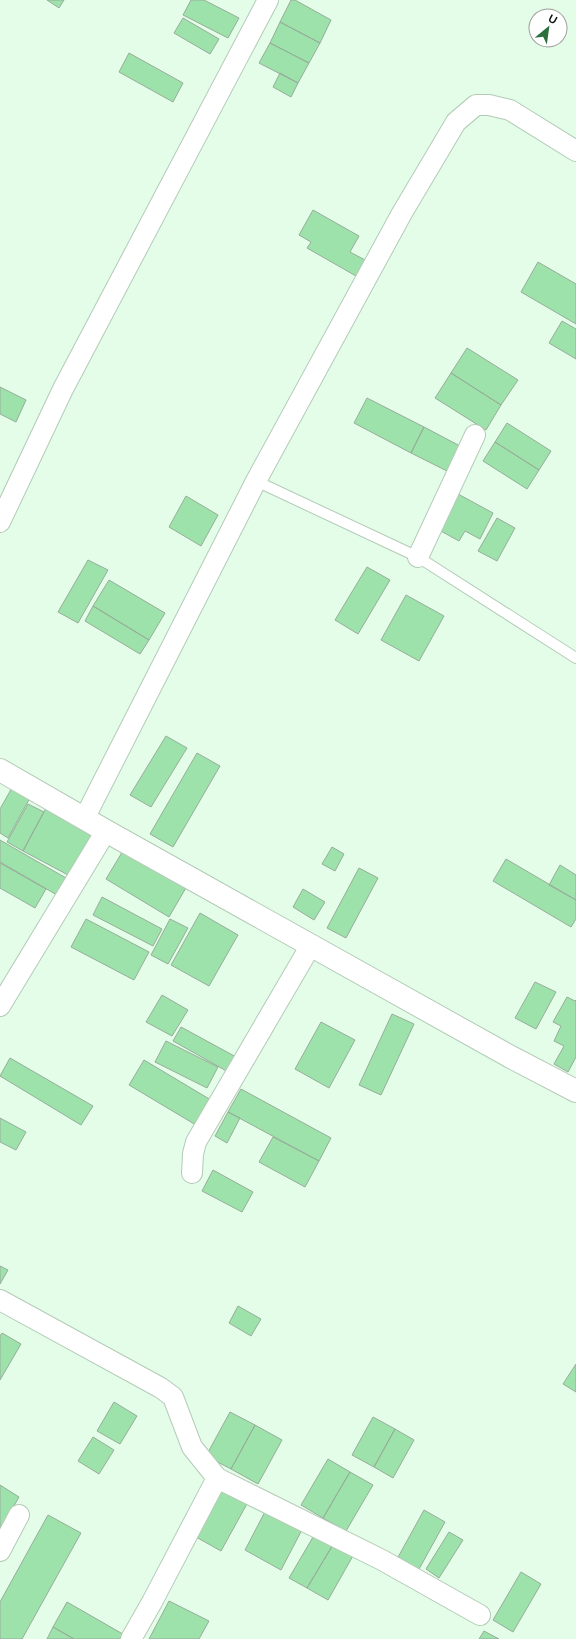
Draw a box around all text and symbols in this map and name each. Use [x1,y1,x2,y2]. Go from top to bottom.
north arrow [528,8,568,48]
text: U [546,12,559,27]

